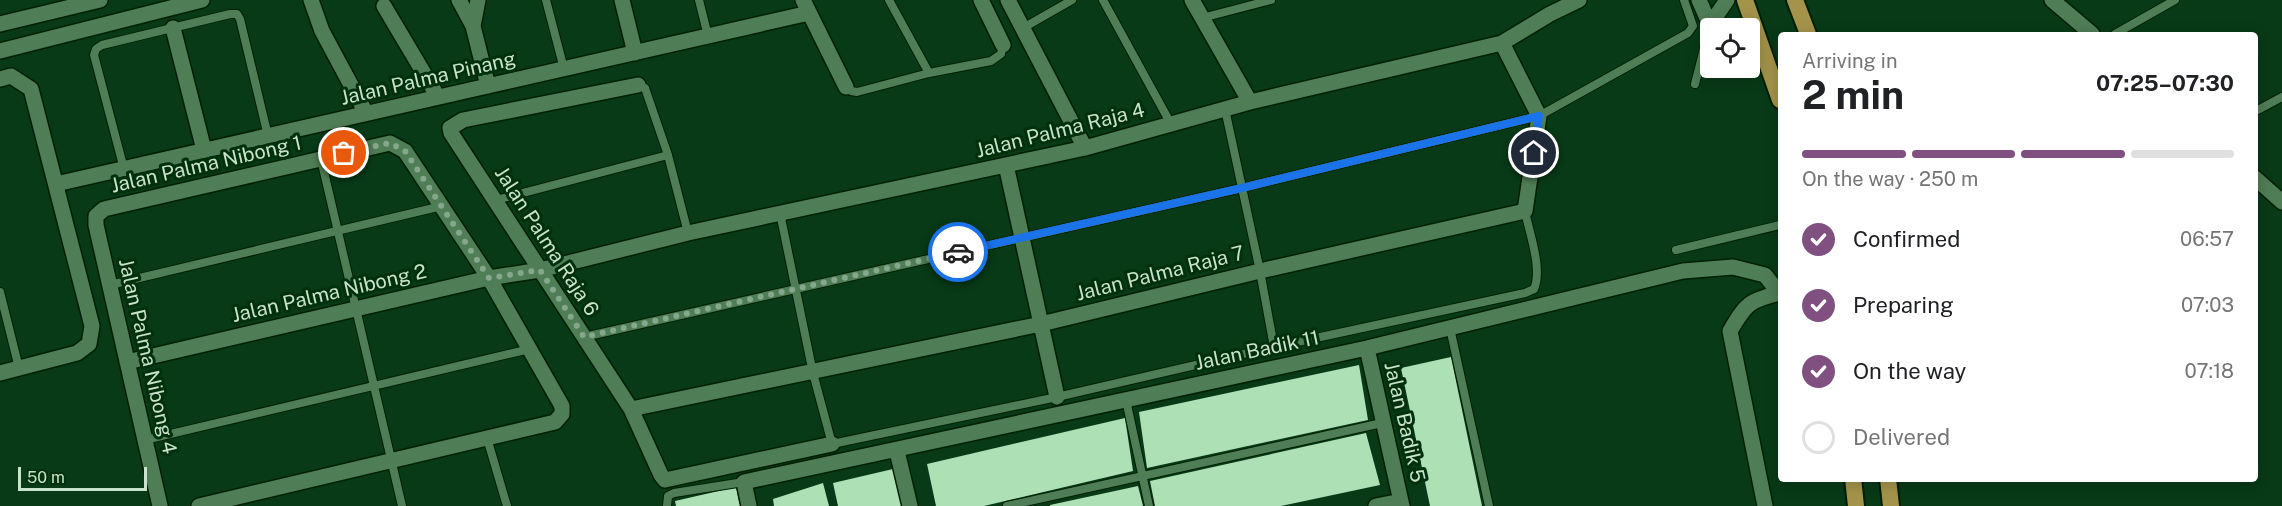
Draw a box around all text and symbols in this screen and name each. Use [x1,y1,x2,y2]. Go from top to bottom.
map controls [1700,18,1760,78]
button: locate [1700,18,1760,78]
street label: Jalan Palma Pinang [338,46,518,110]
text: Arriving in [1802,49,1897,73]
text: 07:25–07:30 [2096,70,2234,96]
text: 2 min [1802,72,1904,118]
street label: Jalan Palma Raja 4 [973,97,1147,163]
pin [318,127,369,178]
pin [1508,127,1559,178]
street label: Jalan Palma Nibong 1 [108,130,304,198]
icon: bag [327,136,360,169]
icon: home [1517,136,1550,169]
street label: Jalan Palma Raja 6 [490,162,604,320]
text: On the way · 250 m [1802,167,1978,191]
courier [928,222,988,282]
icon: check [1802,223,1835,256]
text: Confirmed [1853,226,1960,252]
text: 06:57 [2180,227,2234,251]
icon: car [942,236,975,269]
street label: Jalan Palma Raja 7 [1073,240,1247,306]
street label: Jalan Palma Nibong 4 [114,256,182,456]
street label: Jalan Palma Nibong 2 [229,259,429,327]
icon: check [1802,289,1835,322]
text: Preparing [1853,292,1954,318]
text: 07:03 [2181,293,2234,317]
street label: Jalan Badik 11 [1193,325,1321,375]
icon: check [1802,355,1835,388]
text: On the way [1853,358,1966,384]
street label: Jalan Badik 5 [1379,359,1431,485]
text: 07:18 [2185,359,2234,383]
text: Delivered [1853,424,1950,450]
scale bar [18,464,147,492]
text: 50 m [27,468,65,487]

